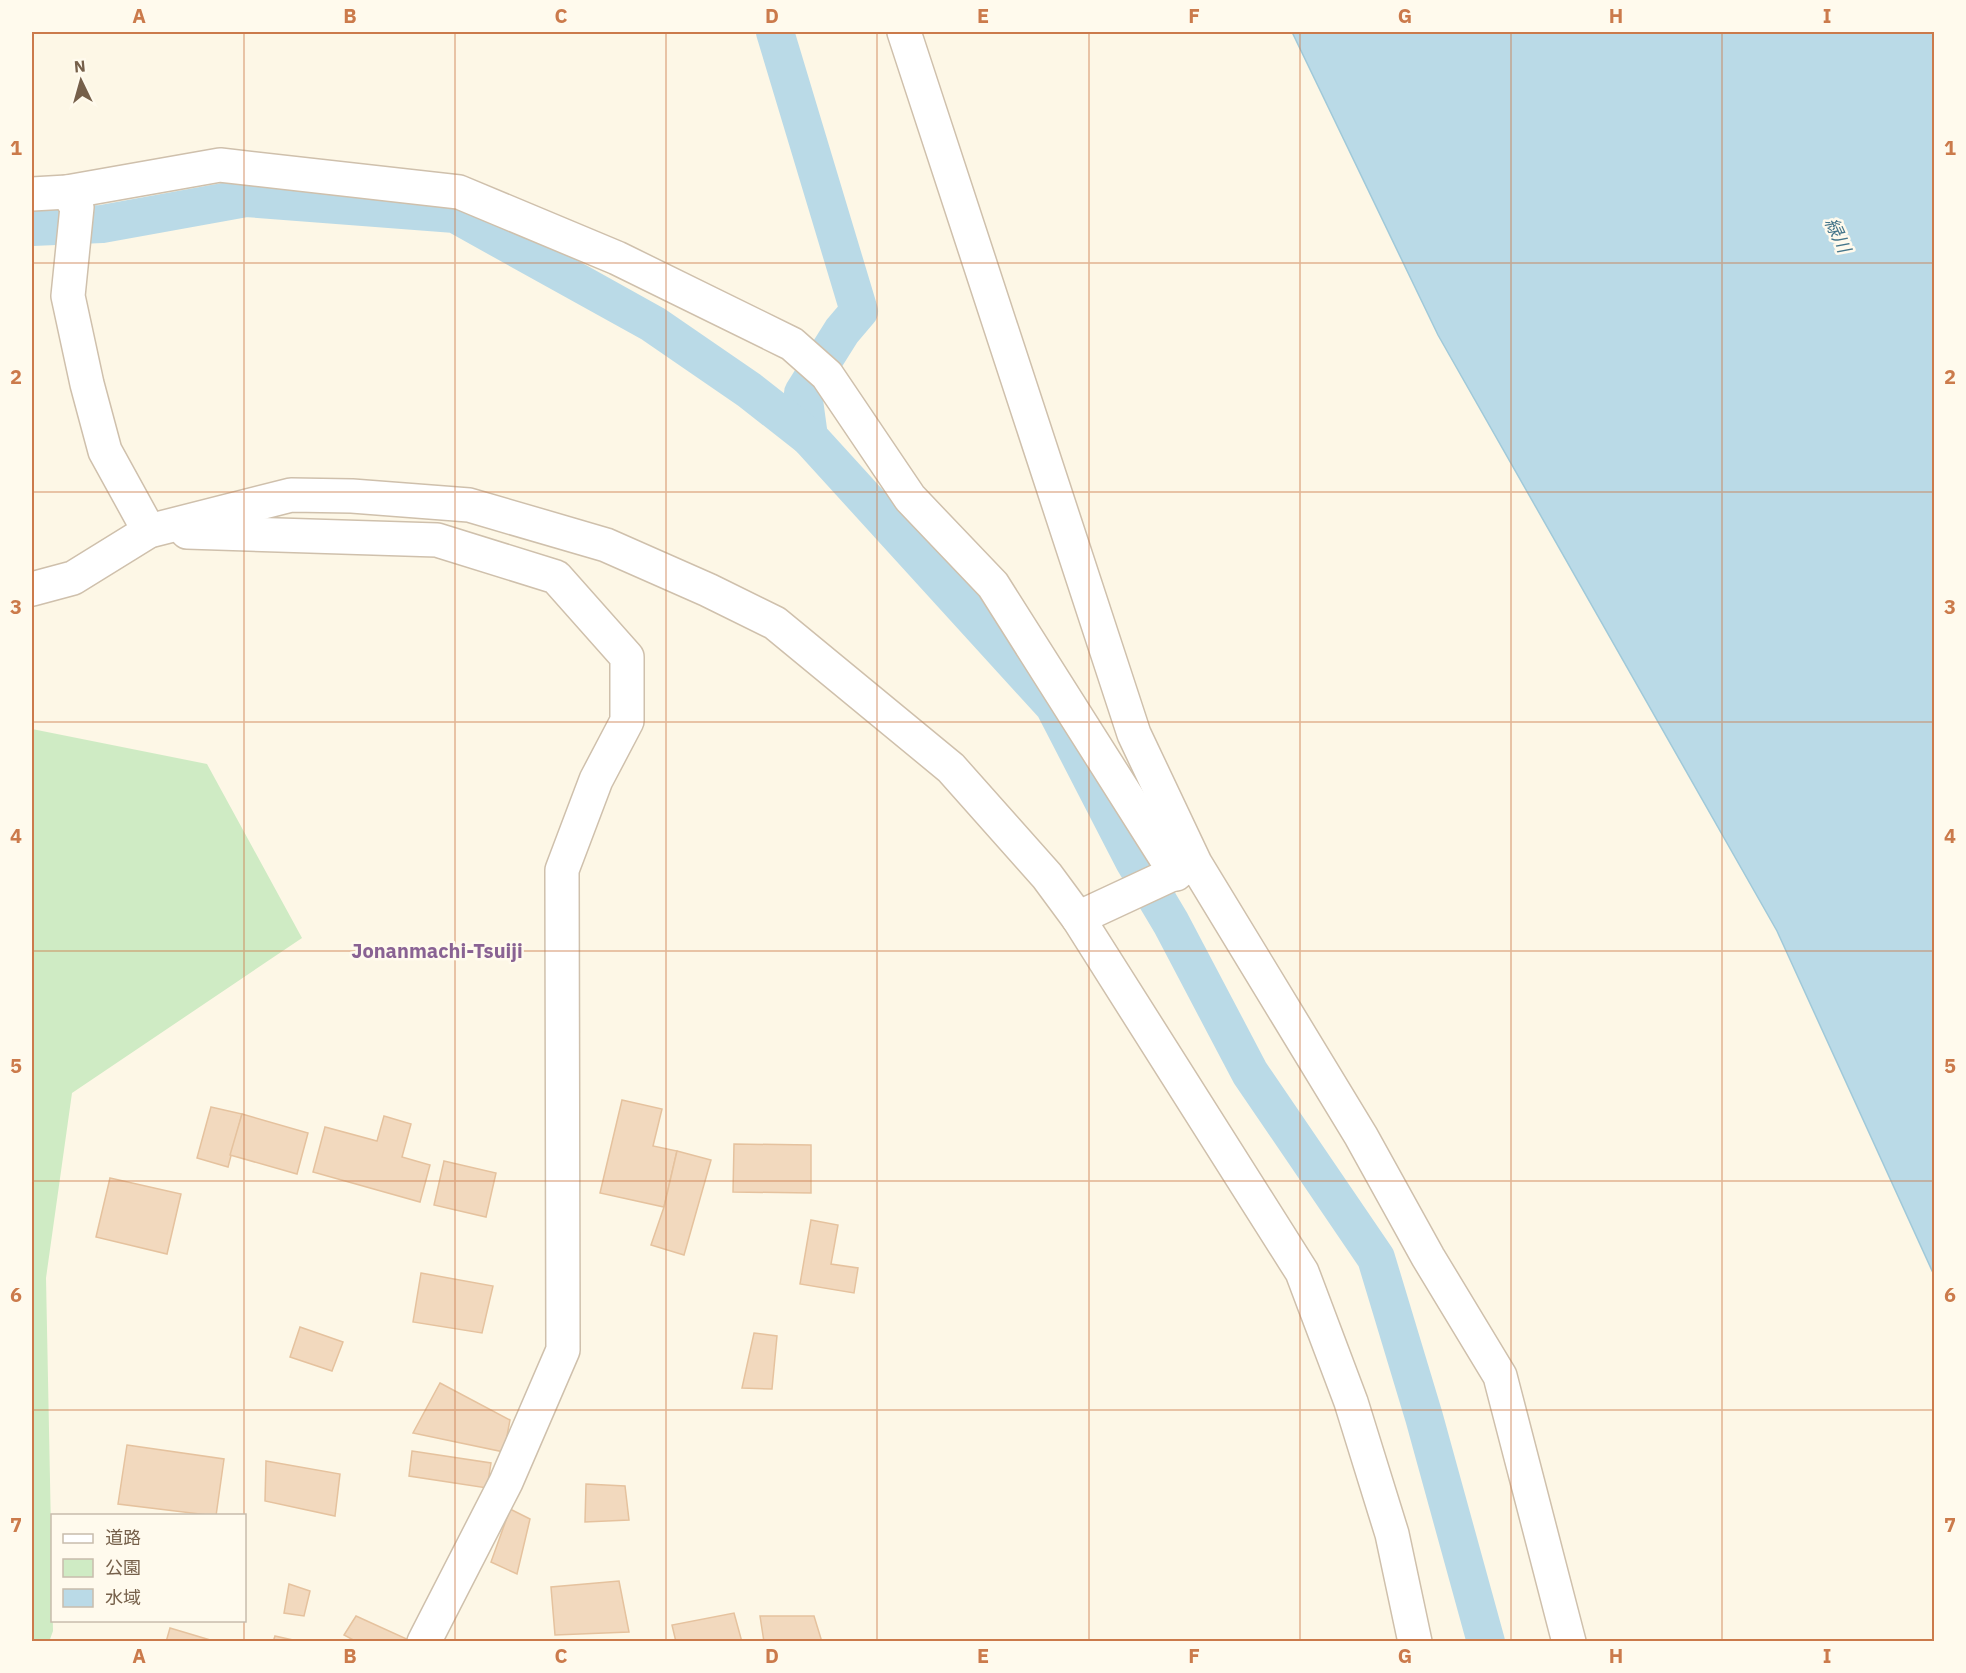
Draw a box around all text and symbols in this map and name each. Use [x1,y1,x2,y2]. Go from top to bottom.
text: A [132,2,146,29]
text: B [343,2,357,29]
text: C [554,2,568,29]
text: D [765,2,779,29]
text: E [977,2,989,29]
text: F [1188,2,1200,29]
text: G [1398,2,1412,29]
text: H [1609,2,1623,29]
text: I [1823,2,1831,29]
north arrow [51,51,111,111]
text: N [73,56,86,77]
text: 1 [10,134,22,161]
text: 1 [1944,134,1956,161]
water label: 緑川 [1820,214,1857,258]
text: 2 [10,363,22,390]
text: 2 [1944,363,1956,390]
text: 3 [10,593,22,620]
text: 3 [1944,593,1956,620]
text: 4 [10,822,22,849]
text: 4 [1944,822,1956,849]
district label: Jonanmachi-Tsuiji [351,937,523,964]
text: 5 [10,1052,22,1079]
text: 5 [1944,1052,1956,1079]
text: 6 [10,1281,22,1308]
text: 6 [1944,1281,1956,1308]
text: 7 [10,1511,22,1538]
text: 7 [1944,1511,1956,1538]
legend [51,1514,246,1622]
text: 道路 [105,1526,141,1549]
text: 公園 [105,1556,141,1579]
text: 水域 [105,1586,141,1609]
text: A [132,1642,146,1669]
text: B [343,1642,357,1669]
text: C [554,1642,568,1669]
text: D [765,1642,779,1669]
text: E [977,1642,989,1669]
text: F [1188,1642,1200,1669]
text: G [1398,1642,1412,1669]
text: H [1609,1642,1623,1669]
text: I [1823,1642,1831,1669]

